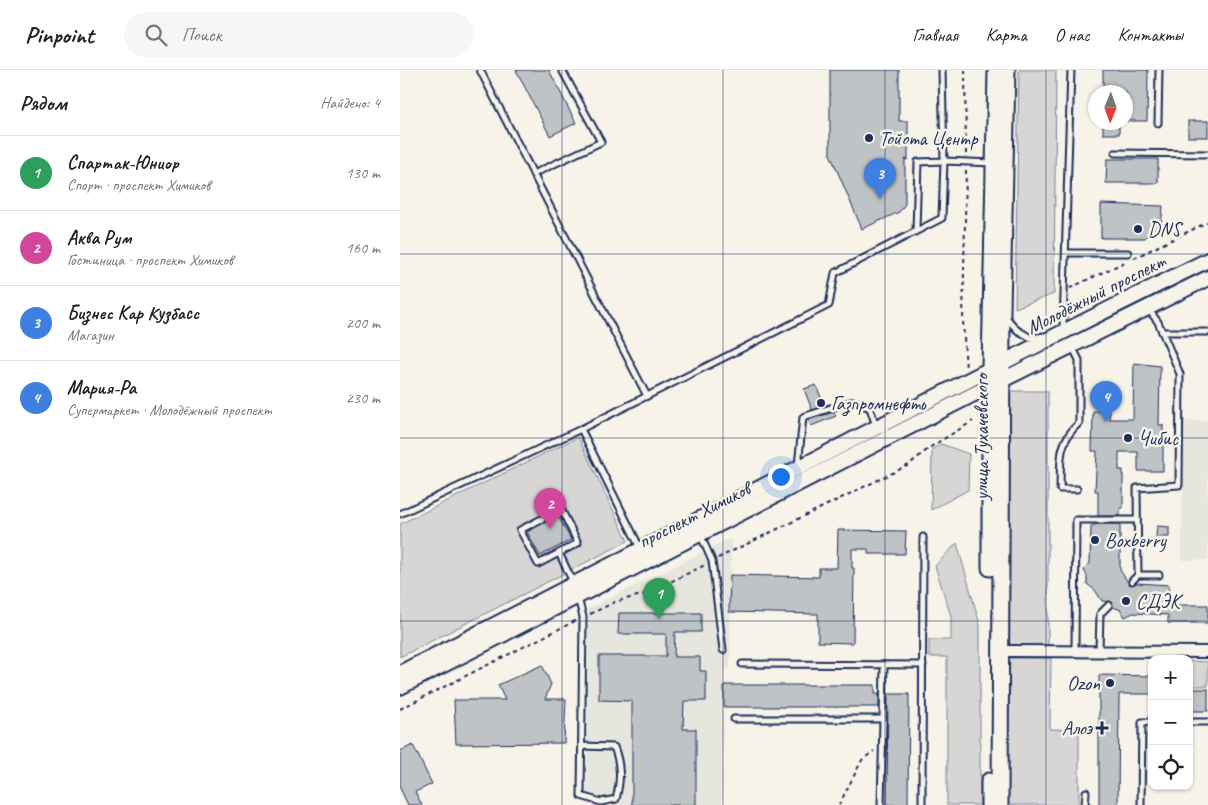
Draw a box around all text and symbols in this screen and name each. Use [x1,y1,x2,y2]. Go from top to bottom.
search box [124,12,474,57]
text: Pinpoint [25,20,94,50]
icon: search [142,21,170,49]
text: Поиск [182,23,222,47]
text: Главная [913,24,958,46]
text: Карта [986,24,1027,46]
text: О нас [1055,24,1090,46]
text: Контакты [1118,24,1183,46]
north arrow [1088,85,1133,130]
text: Рядом [20,90,67,116]
text: Найдено: 4 [320,93,380,113]
place label: Тойота Центр [879,126,979,151]
marker: Тойота Центр [863,132,875,144]
text: Спартак-Юниор [67,151,179,175]
pin: 3 [864,158,896,199]
text: 1 [32,163,40,183]
text: 130 m [346,163,380,183]
text: Спорт · проспект Химиков [67,175,210,195]
place label: DNS [1148,217,1184,242]
marker: DNS [1132,223,1144,235]
text: Аква Рум [67,226,131,250]
text: 2 [32,238,40,258]
text: 160 m [346,238,380,258]
street label: Молодёжный проспект [1022,248,1171,340]
text: Гостиница · проспект Химиков [67,250,233,270]
text: Бизнес Кар Кузбасс [67,301,199,325]
text: 3 [32,313,40,333]
text: 200 m [346,313,380,333]
text: Магазин [67,325,114,345]
street label: улица Тухачевского [969,372,994,501]
text: Мария-Ра [67,376,136,400]
pin: 4 [1090,381,1122,422]
text: 4 [32,388,40,408]
text: 230 m [346,388,380,408]
place label: Газпромнефть [831,391,927,417]
marker: Газпромнефть [815,397,827,409]
text: Супермаркет · Молодёжный проспект [67,400,272,420]
place label: Чибис [1138,426,1179,451]
marker: Чибис [1122,432,1134,444]
your location [768,464,794,490]
street label: проспект Химиков [634,474,758,554]
pin: 2 [534,488,566,529]
place label: Boxberry [1105,528,1167,553]
marker: Boxberry [1089,534,1101,546]
pin: 1 [643,578,675,619]
place label: СДЭК [1136,589,1184,614]
marker: СДЭК [1120,595,1132,607]
map controls [1148,655,1193,790]
button: + [1148,655,1193,700]
place label: Ozon [1067,671,1101,696]
marker: Ozon [1104,677,1116,689]
button: − [1148,700,1193,745]
place label: Алоэ [1062,716,1094,741]
marker: Алоэ [1096,722,1108,734]
button: locate [1148,745,1193,790]

